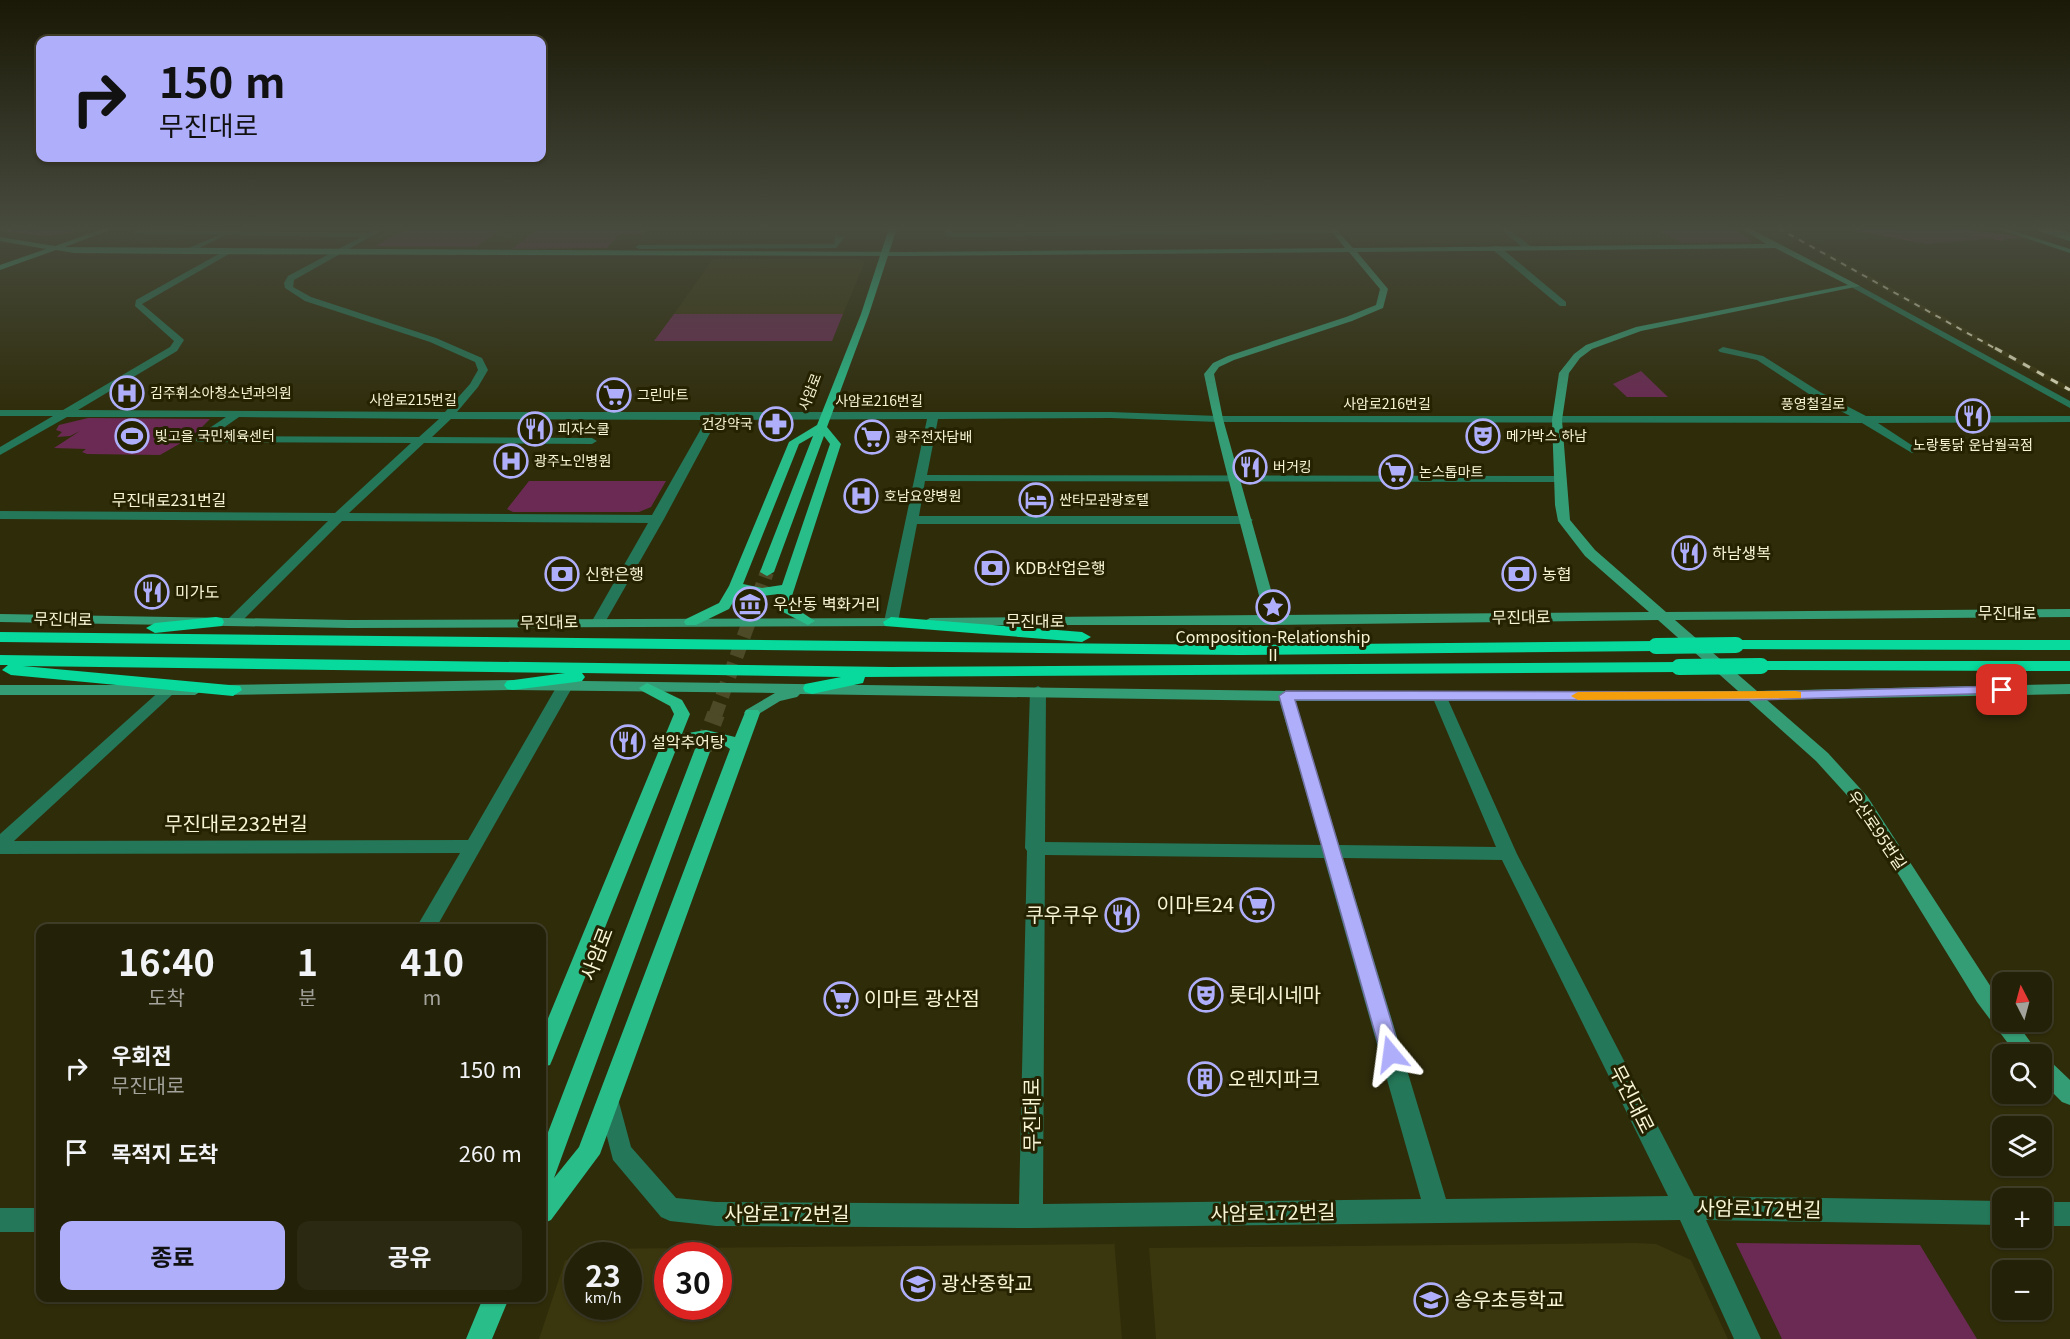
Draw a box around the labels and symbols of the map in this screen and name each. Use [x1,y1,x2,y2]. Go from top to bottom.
street label: 사암로 [793,370,825,413]
hospital icon: 김주휘소아청소년과의원 [109,375,145,411]
supermarket icon: 그린마트 [596,377,632,413]
place label: 김주휘소아청소년과의원 [150,382,292,402]
place label: 그린마트 [637,384,689,404]
street label: 사암로215번길 [369,389,457,409]
street label: 사암로216번길 [835,390,923,410]
street label: 사암로216번길 [1343,393,1431,413]
street label: 풍영철길로 [1781,393,1845,413]
restaurant icon: 노랑통닭 운남월곡점 [1955,398,1991,434]
pharmacy icon: 건강약국 [758,406,794,442]
restaurant icon: 피자스쿨 [517,411,553,447]
place label: 건강약국 [701,413,753,433]
sports icon: 빛고을 국민체육센터 [114,418,150,454]
place label: 피자스쿨 [558,418,610,438]
theatre icon: 메가박스 하남 [1465,418,1501,454]
supermarket icon: 광주전자담배 [854,419,890,455]
place label: 빛고을 국민체육센터 [155,425,275,445]
place label: 메가박스 하남 [1506,425,1587,445]
place label: 광주전자담배 [895,426,972,446]
place label: 노랑통닭 운남월곡점 [1913,434,2033,454]
hospital icon: 광주노인병원 [493,443,529,479]
restaurant icon: 버거킹 [1232,449,1268,485]
place label: 광주노인병원 [534,450,611,470]
supermarket icon: 논스톱마트 [1378,454,1414,490]
place label: 버거킹 [1273,456,1312,476]
place label: 논스톱마트 [1419,461,1484,481]
hospital icon: 호남요양병원 [843,478,879,514]
hotel icon: 싼타모관광호텔 [1018,482,1054,518]
place label: 호남요양병원 [884,485,961,505]
street label: 무진대로231번길 [112,487,226,511]
place label: 싼타모관광호텔 [1059,489,1149,509]
restaurant icon: 하남생복 [1671,535,1707,571]
place label: 하남생복 [1712,540,1771,564]
bank icon: KDB산업은행 [974,550,1010,586]
place label: KDB산업은행 [1015,555,1106,579]
bank icon: 신한은행 [544,556,580,592]
bank icon: 농협 [1501,556,1537,592]
place label: 신한은행 [585,561,644,585]
place label: 농협 [1542,561,1571,585]
restaurant icon: 미가도 [134,574,170,610]
place label: 미가도 [175,579,219,603]
museum icon: 우산동 벽화거리 [732,586,768,622]
place icon: Composition-Relationship II [1255,589,1291,625]
place label: 우산동 벽화거리 [773,591,881,615]
street label: 무진대로 [1978,600,2037,624]
street label: 무진대로 [1491,603,1551,629]
street label: 무진대로 [33,605,93,631]
street label: 무진대로 [519,608,579,634]
street label: 무진대로 [1006,608,1065,632]
place label: Composition-Relationship II [1175,624,1371,666]
pin [1976,664,2027,715]
restaurant icon: 설악추어탕 [610,724,646,760]
place label: 설악추어탕 [651,729,725,753]
street label: 우산로95번길 [1842,785,1913,874]
street label: 무진대로232번길 [164,808,308,837]
supermarket icon: 이마트24 [1239,887,1275,923]
place label: 이마트24 [1157,889,1234,918]
restaurant icon: 쿠우쿠우 [1104,897,1140,933]
place label: 쿠우쿠우 [1025,899,1099,928]
street label: 사암로 [572,922,619,984]
north arrow [1992,972,2052,1032]
theatre icon: 롯데시네마 [1188,977,1224,1013]
place label: 롯데시네마 [1229,979,1321,1008]
supermarket icon: 이마트 광산점 [823,981,859,1017]
place label: 이마트 광산점 [864,983,980,1012]
position arrow [1359,1022,1423,1086]
street label: 무진대로 [1604,1059,1663,1138]
building icon: 오렌지파크 [1187,1061,1223,1097]
place label: 오렌지파크 [1228,1063,1320,1092]
street label: 무진대로 [1016,1078,1045,1152]
street label: 사암로172번길 [1696,1192,1822,1223]
street label: 사암로172번길 [1210,1196,1336,1227]
street label: 사암로172번길 [724,1198,850,1227]
speed limit sign: 30 [654,1242,732,1320]
school or university icon: 광산중학교 [900,1266,936,1302]
place label: 광산중학교 [941,1268,1033,1297]
school or university icon: 송우초등학교 [1413,1282,1449,1318]
place label: 송우초등학교 [1454,1284,1564,1313]

